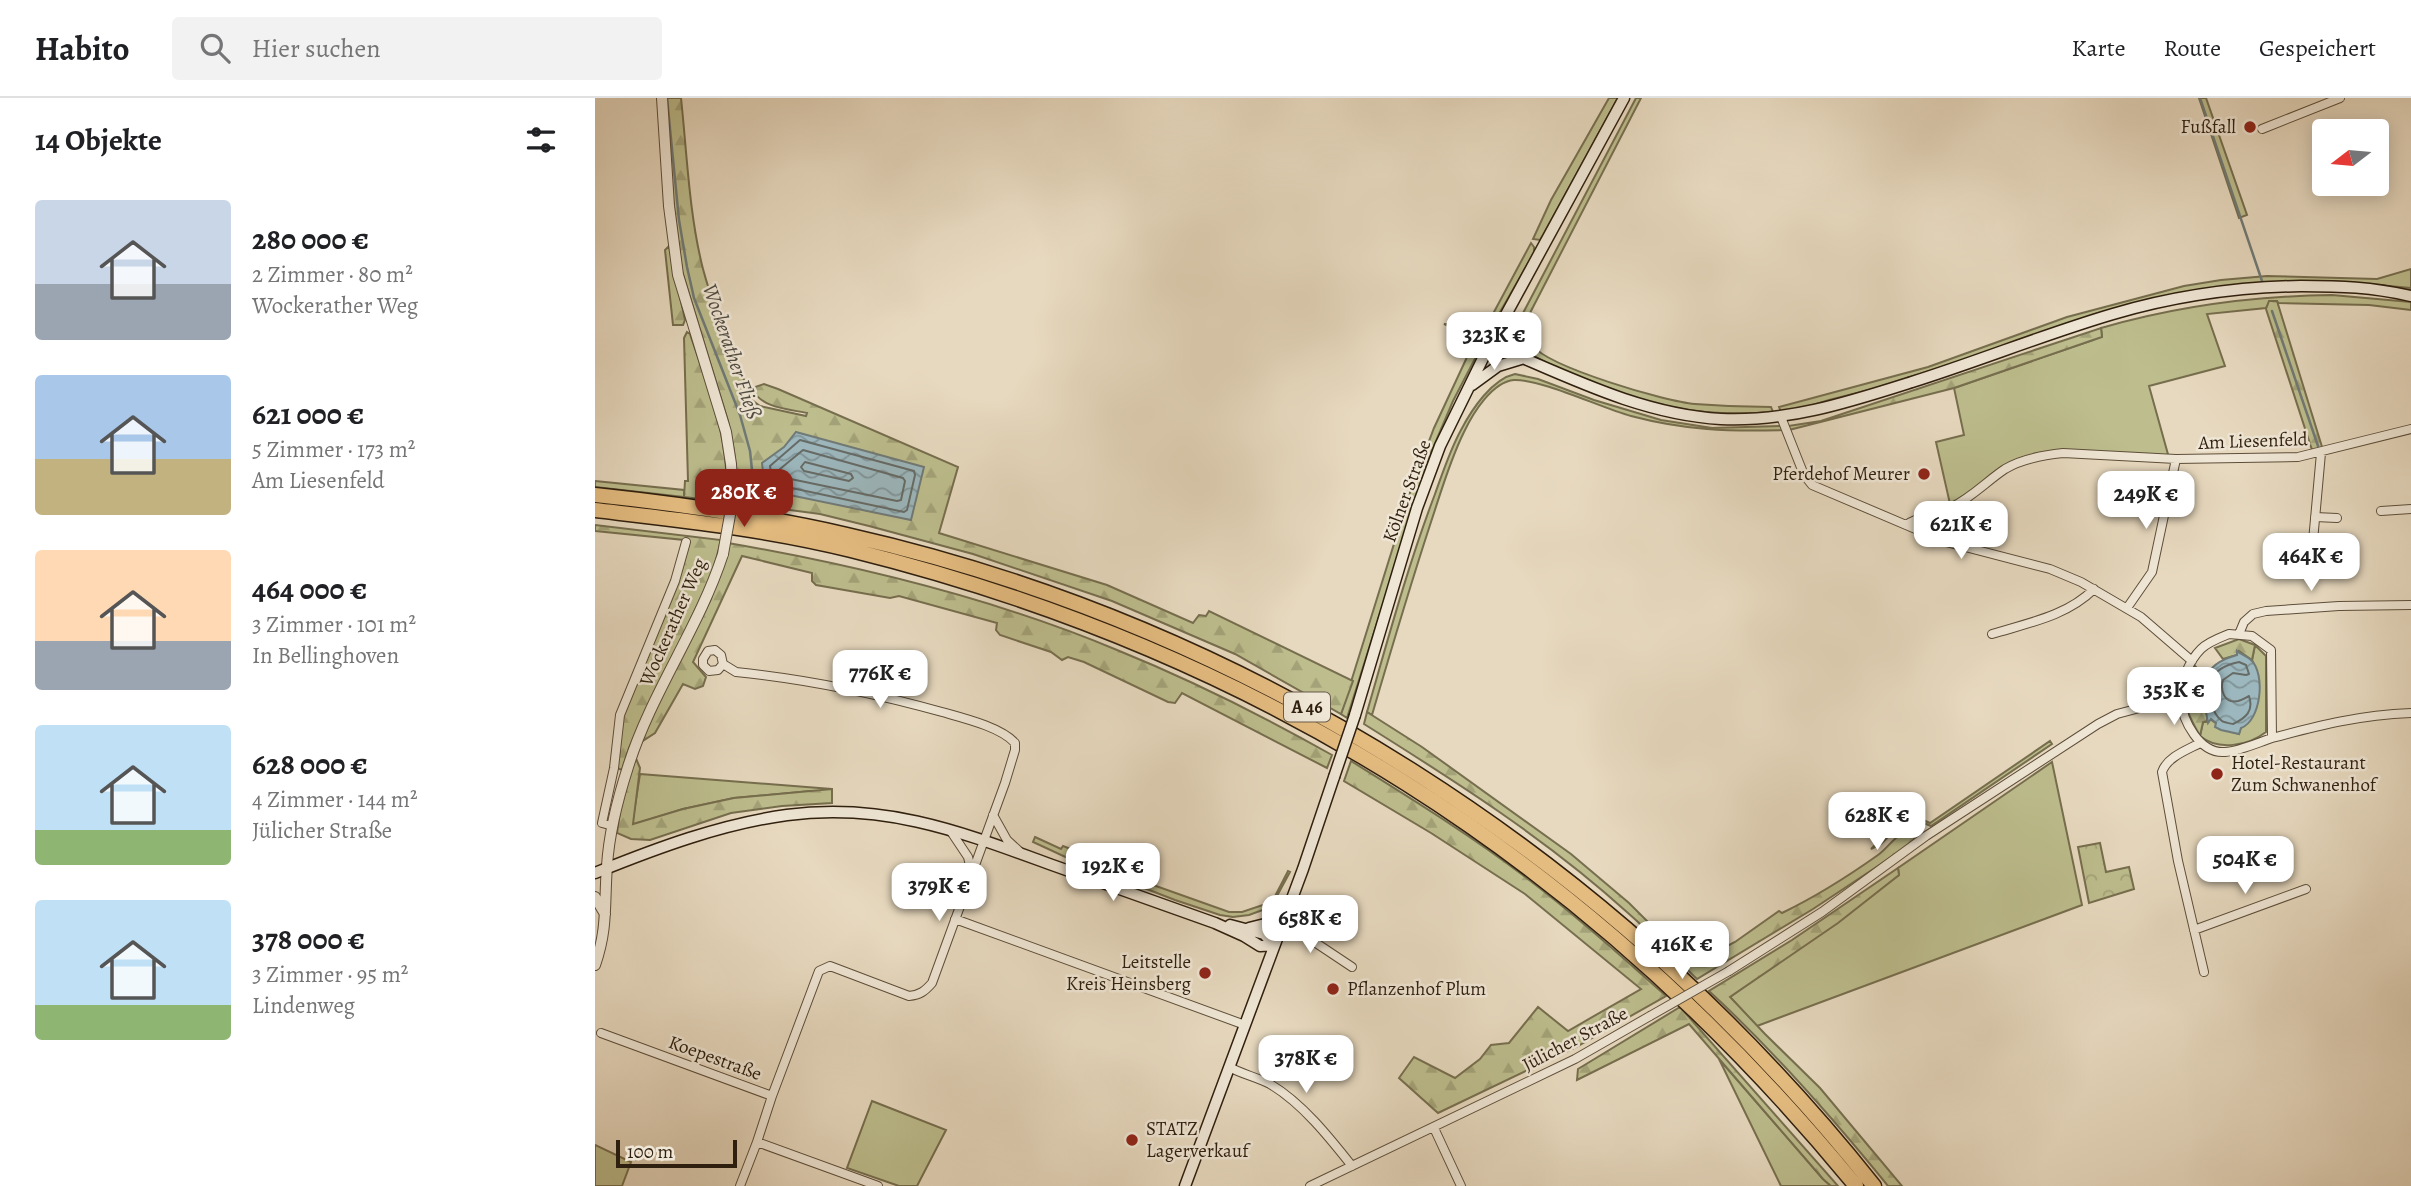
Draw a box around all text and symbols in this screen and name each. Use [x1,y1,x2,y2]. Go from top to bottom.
search box [172,17,662,80]
text: Habito [35,26,130,71]
icon: search [196,29,234,67]
text: Hier suchen [252,31,380,66]
text: Karte [2072,32,2125,64]
text: Route [2163,32,2221,64]
text: Gespeichert [2259,32,2376,64]
place label: Fußfall [2181,114,2236,140]
marker: Fußfall [2242,119,2258,135]
north arrow [2312,119,2389,196]
map controls [2312,119,2389,196]
text: 14 Objekte [35,120,162,160]
icon: filters [522,121,560,159]
text: 280 000 € [252,219,369,259]
icon: home [91,228,175,312]
text: 2 Zimmer · 80 m² [252,259,413,290]
water label: Wockerather Fließ [696,280,768,423]
text: Wockerather Weg [252,290,418,321]
pin: 323K € [1437,313,1551,372]
text: 323K € [1462,319,1526,350]
text: 621 000 € [252,394,364,434]
icon: home [91,403,175,487]
street label: Am Liesenfeld [2197,426,2309,456]
text: 5 Zimmer · 173 m² [252,434,415,465]
street label: Kölner Straße [1376,436,1438,546]
place label: Pferdehof Meurer [1772,461,1910,487]
text: Am Liesenfeld [252,465,385,496]
marker: Pferdehof Meurer [1916,466,1932,482]
pin: 280K € [687,470,801,529]
pin: 249K € [2089,472,2203,531]
text: 280K € [711,476,777,507]
text: 249K € [2114,478,2178,509]
pin: 621K € [1904,502,2018,561]
text: 621K € [1930,508,1992,539]
pin: 464K € [2254,533,2368,593]
text: 464K € [2279,540,2343,571]
street label: Wockerather Weg [633,554,713,691]
text: 464 000 € [252,569,367,609]
icon: home [91,578,175,662]
text: 3 Zimmer · 101 m² [252,609,416,640]
text: In Bellinghoven [252,640,399,671]
pin: 776K € [823,650,937,710]
text: 776K € [849,657,911,688]
pin: 353K € [2117,668,2231,727]
text: 353K € [2143,674,2205,705]
road number: A 46 [1284,692,1330,722]
text: 628 000 € [252,744,368,784]
place label: Hotel-Restaurant Zum Schwanenhof [2231,750,2379,798]
icon: home [91,753,175,837]
marker: Hotel-Restaurant Zum Schwanenhof [2209,766,2225,782]
text: 4 Zimmer · 144 m² [252,784,418,815]
pin: 628K € [1820,792,1934,852]
text: 628K € [1844,799,1910,830]
text: Jülicher Straße [252,815,392,846]
pin: 504K € [2188,836,2302,896]
text: 504K € [2213,843,2277,874]
pin: 192K € [1056,844,1170,903]
text: 192K € [1082,850,1144,881]
pin: 379K € [882,864,996,923]
text: 379K € [908,870,970,901]
pin: 658K € [1253,896,1367,955]
text: 658K € [1278,902,1342,933]
text: 378 000 € [252,919,365,959]
pin: 416K € [1625,922,1739,981]
icon: home [91,928,175,1012]
text: 416K € [1651,928,1713,959]
place label: Leitstelle Kreis Heinsberg [1066,949,1191,997]
text: 3 Zimmer · 95 m² [252,959,408,990]
marker: Leitstelle Kreis Heinsberg [1197,965,1213,981]
place label: Pflanzenhof Plum [1347,976,1486,1002]
marker: Pflanzenhof Plum [1325,981,1341,997]
text: Lindenweg [252,990,355,1021]
street label: Jülicher Straße [1518,1000,1632,1078]
street label: Koepestraße [665,1029,765,1087]
pin: 378K € [1249,1035,1363,1095]
text: 378K € [1274,1042,1338,1073]
place label: STATZ Lagerverkauf [1146,1116,1251,1164]
marker: STATZ Lagerverkauf [1124,1132,1140,1148]
scale bar [616,1137,737,1169]
text: 100 m [627,1139,673,1165]

